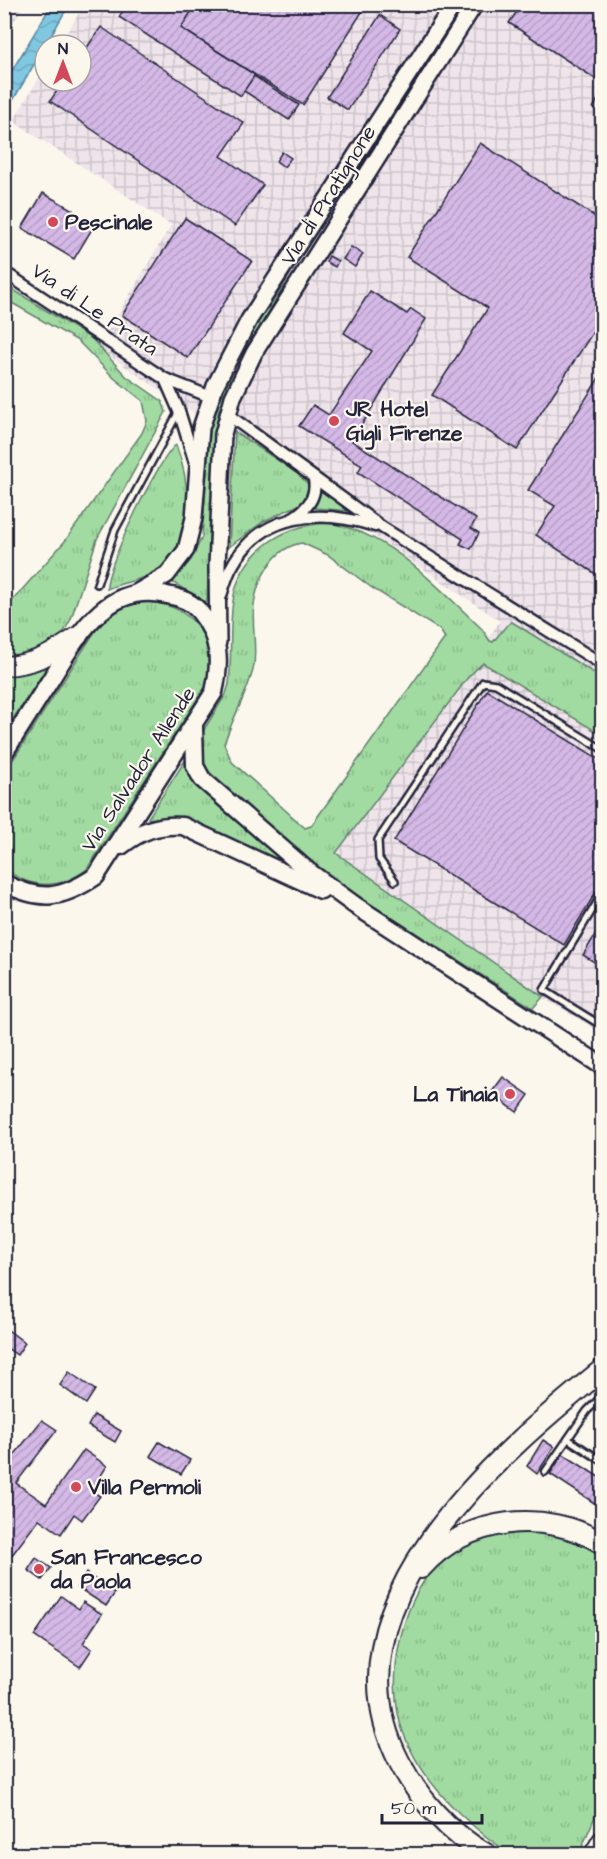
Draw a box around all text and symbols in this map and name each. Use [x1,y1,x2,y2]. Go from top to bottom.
north arrow [33,33,93,93]
text: N [58,38,68,60]
street label: Via di Pratignone [274,120,385,272]
place label: Pescinale [65,208,153,237]
marker: Pescinale [46,215,60,229]
street label: Via di Le Prata [26,256,164,363]
place label: JR Hotel Gigli Firenze [345,395,463,450]
marker: JR Hotel Gigli Firenze [327,414,341,428]
street label: Via Salvador Allende [74,681,203,857]
place label: La Tinaia [413,1080,498,1109]
marker: La Tinaia [503,1087,517,1101]
place label: Villa Permoli [87,1473,202,1502]
marker: Villa Permoli [69,1480,83,1494]
place label: San Francesco da Paola [50,1543,202,1596]
marker: San Francesco da Paola [32,1562,46,1576]
scale bar [382,1787,482,1825]
text: 50 m [391,1796,436,1821]

